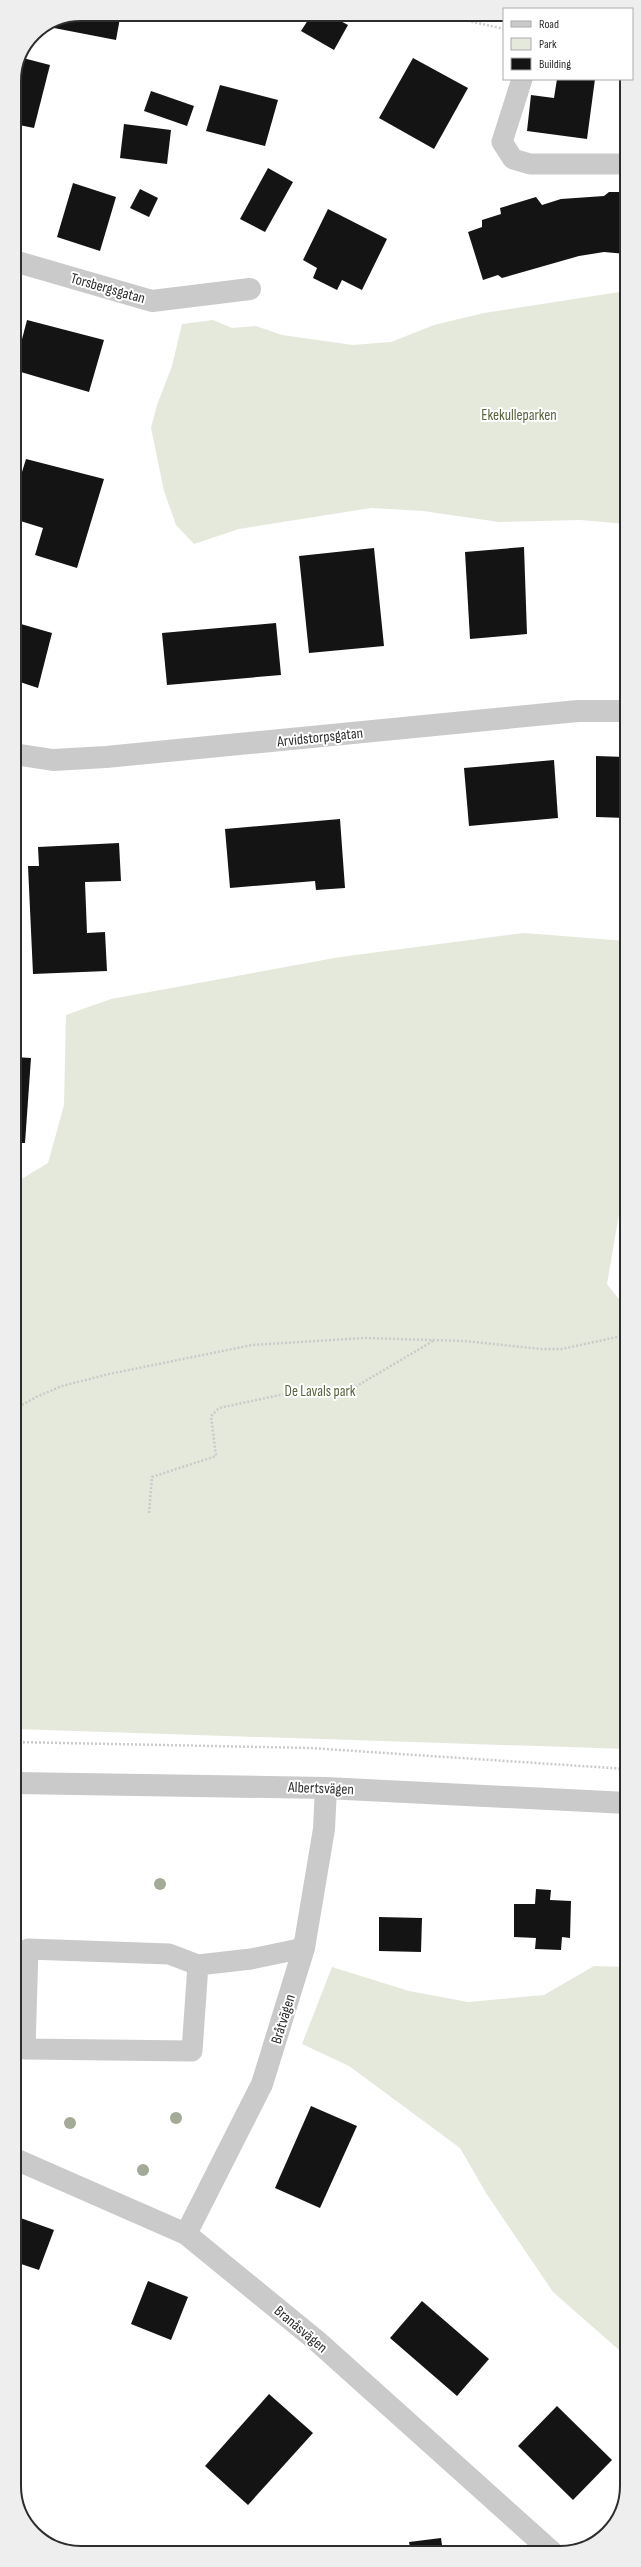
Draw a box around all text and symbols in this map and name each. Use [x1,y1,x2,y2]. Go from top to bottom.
legend [503,8,633,80]
text: Road [539,17,559,32]
text: Park [539,37,557,52]
text: Building [539,57,571,72]
street label: Torsbergsgatan [68,269,147,308]
park label: Ekekulleparken [481,406,557,425]
street label: Arvidstorpsgatan [275,724,364,752]
park label: De Lavals park [285,1382,356,1401]
street label: Albertsvägen [287,1778,354,1799]
street label: Bråtvägen [267,1992,300,2046]
street label: Branåsvägen [270,2302,331,2357]

